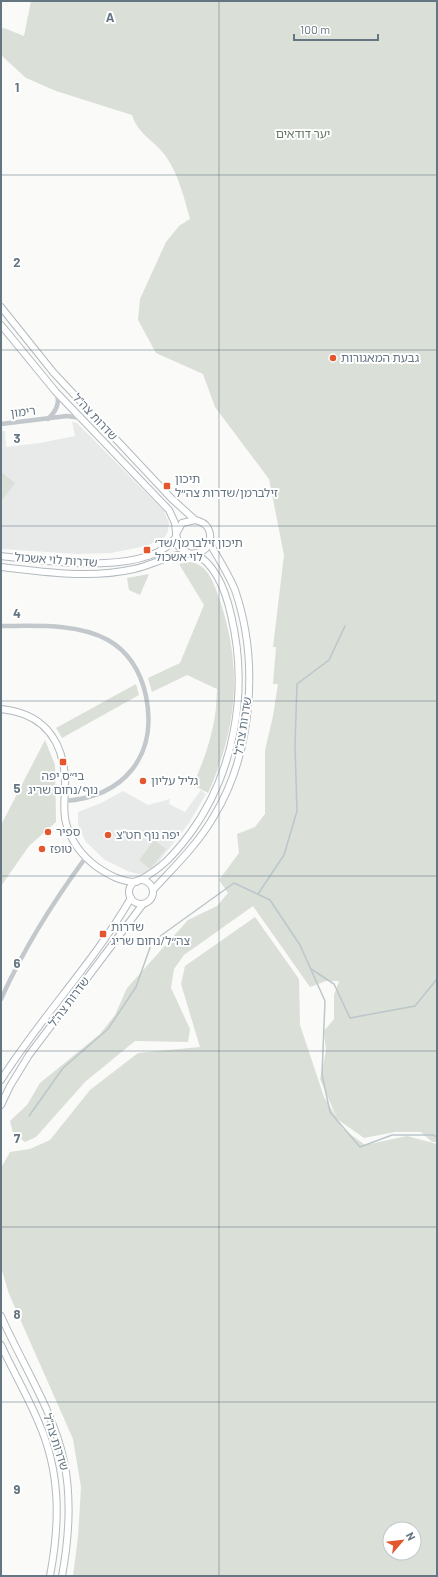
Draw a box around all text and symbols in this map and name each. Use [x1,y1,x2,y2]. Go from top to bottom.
text: A [106,9,115,25]
scale bar [294,16,378,42]
text: 100 m [300,22,330,36]
text: 1 [15,79,19,95]
park label: יער דודאים [276,126,330,140]
text: 2 [13,254,21,270]
place label: גבעת המאגורות [341,350,420,364]
marker: גבעת המאגורות [328,353,338,363]
street label: שדרות צה"ל [71,390,121,443]
street label: רימון [10,403,36,419]
text: 3 [13,430,21,446]
place label: תיכון זילברמן/שדרות צה״ל [175,471,278,499]
marker: תיכון זילברמן/שדרות צה״ל [162,481,172,491]
place label: תיכון זילברמן/שד׳ לוי אשכול [155,535,243,563]
marker: תיכון זילברמן/שד׳ לוי אשכול [142,545,152,555]
street label: שדרות לוי אשכול [14,549,98,569]
text: 4 [13,605,21,621]
street label: שדרות צה"ל [230,696,254,756]
marker: בי״ס יפה נוף/נחום שריג [58,757,68,767]
place label: בי״ס יפה נוף/נחום שריג [28,768,98,796]
place label: גליל עליון [151,773,199,787]
marker: גליל עליון [138,776,148,786]
text: 5 [13,780,21,796]
place label: ספיר [56,824,81,838]
marker: ספיר [43,827,53,837]
place label: יפה נוף חט"צ [116,827,180,841]
marker: יפה נוף חט"צ [103,830,113,840]
place label: טופז [50,841,72,855]
marker: טופז [37,844,47,854]
place label: שדרות צה״ל/נחום שריג [111,919,191,947]
marker: שדרות צה״ל/נחום שריג [98,929,108,939]
text: 6 [14,955,21,971]
street label: שדרות צה"ל [45,974,92,1029]
text: 7 [14,1130,21,1146]
text: 8 [13,1306,21,1322]
street label: שדרות צה"ל [41,1411,73,1472]
text: 9 [14,1481,21,1497]
north arrow [382,1521,422,1561]
text: N [404,1530,419,1542]

